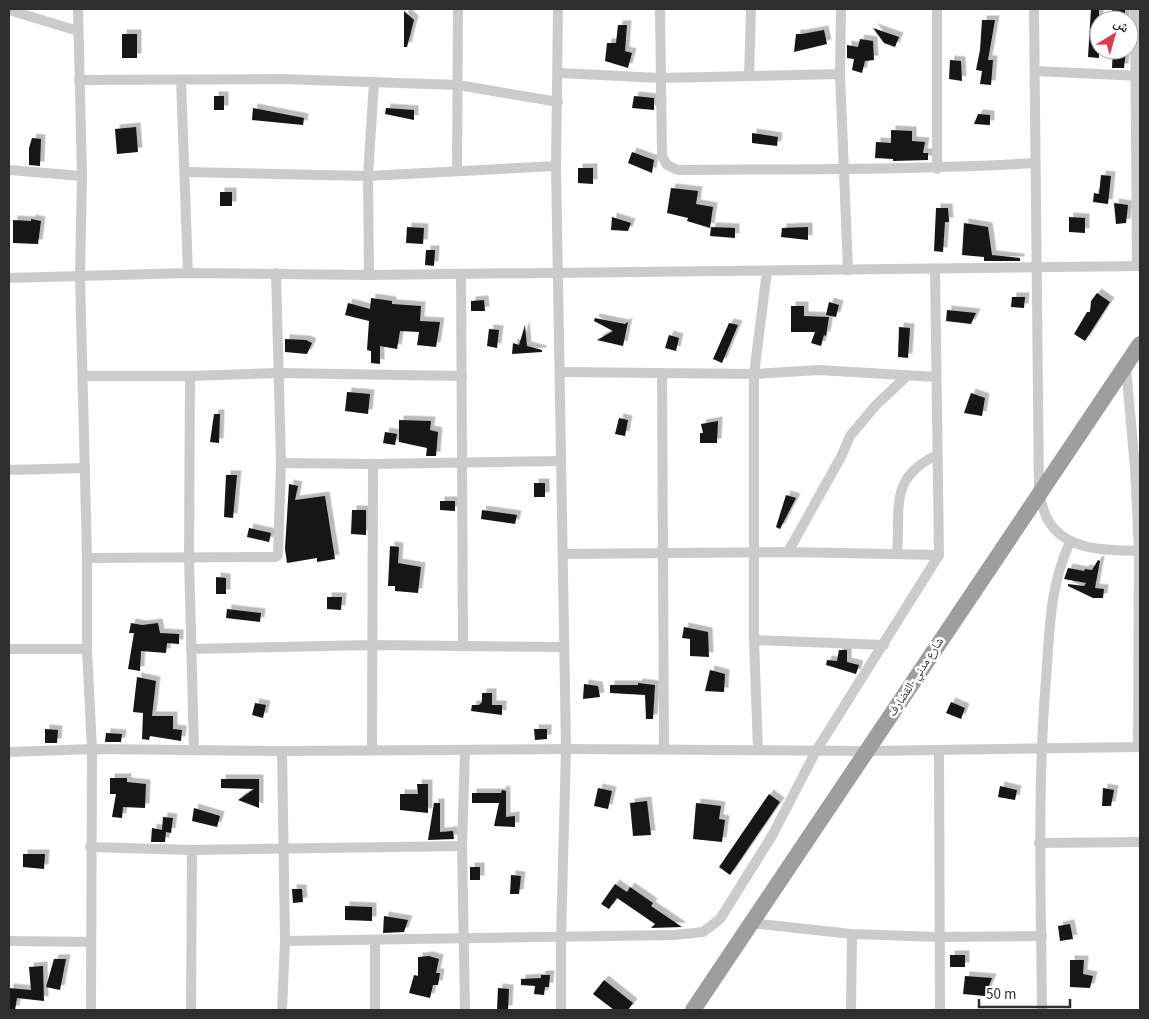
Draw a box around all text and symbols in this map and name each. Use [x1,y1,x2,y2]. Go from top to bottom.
north arrow [1089,10,1139,60]
text: ش [1109,13,1133,38]
street label: شارع مدني -القضارف [884,634,949,720]
scale bar [979,976,1070,1008]
text: 50 m [986,984,1016,1005]

